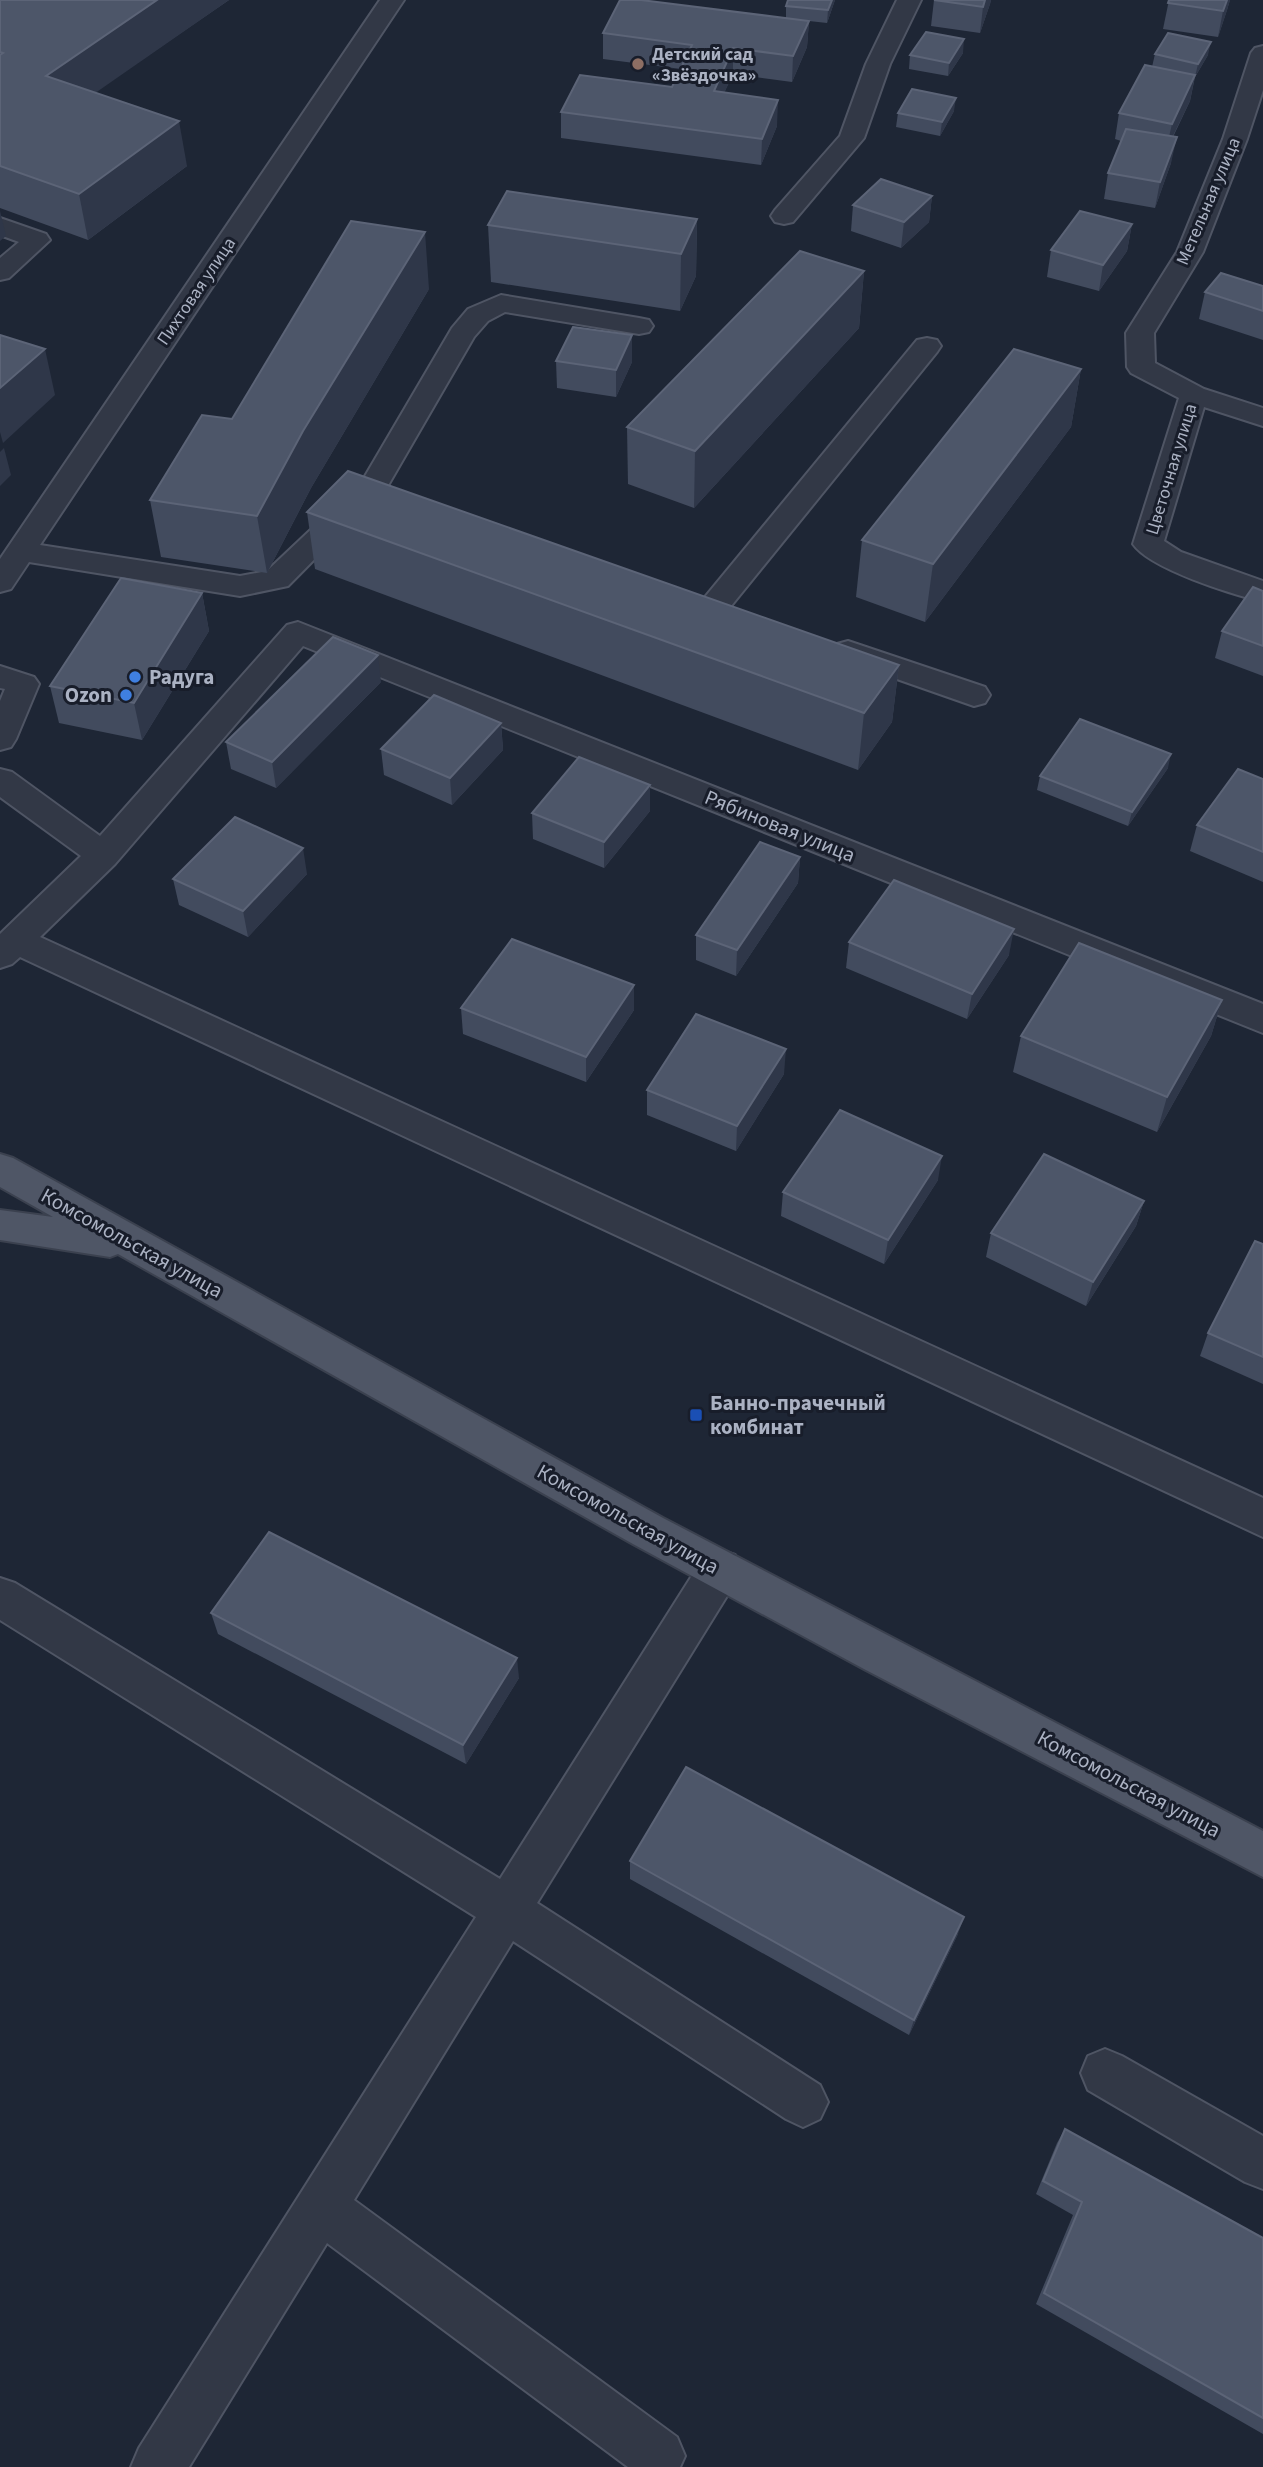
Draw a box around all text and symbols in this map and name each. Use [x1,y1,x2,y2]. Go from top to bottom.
place label: Детский сад «Звёздочка» [652,42,756,88]
marker: Детский сад «Звёздочка» [630,56,646,72]
street label: Метельная улица [1170,134,1247,269]
street label: Пихтовая улица [151,232,242,350]
street label: Цветочная улица [1140,401,1203,538]
place label: Радуга [149,662,214,692]
marker: Радуга [127,669,143,685]
place label: Ozon [65,680,112,710]
marker: Ozon [118,687,134,703]
street label: Рябиновая улица [700,782,860,870]
street label: Комсомольская улица [36,1180,228,1306]
place label: Банно-прачечный комбинат [710,1388,886,1442]
marker: Банно-прачечный комбинат [688,1407,704,1423]
street label: Комсомольская улица [532,1456,724,1582]
street label: Комсомольская улица [1032,1723,1226,1845]

